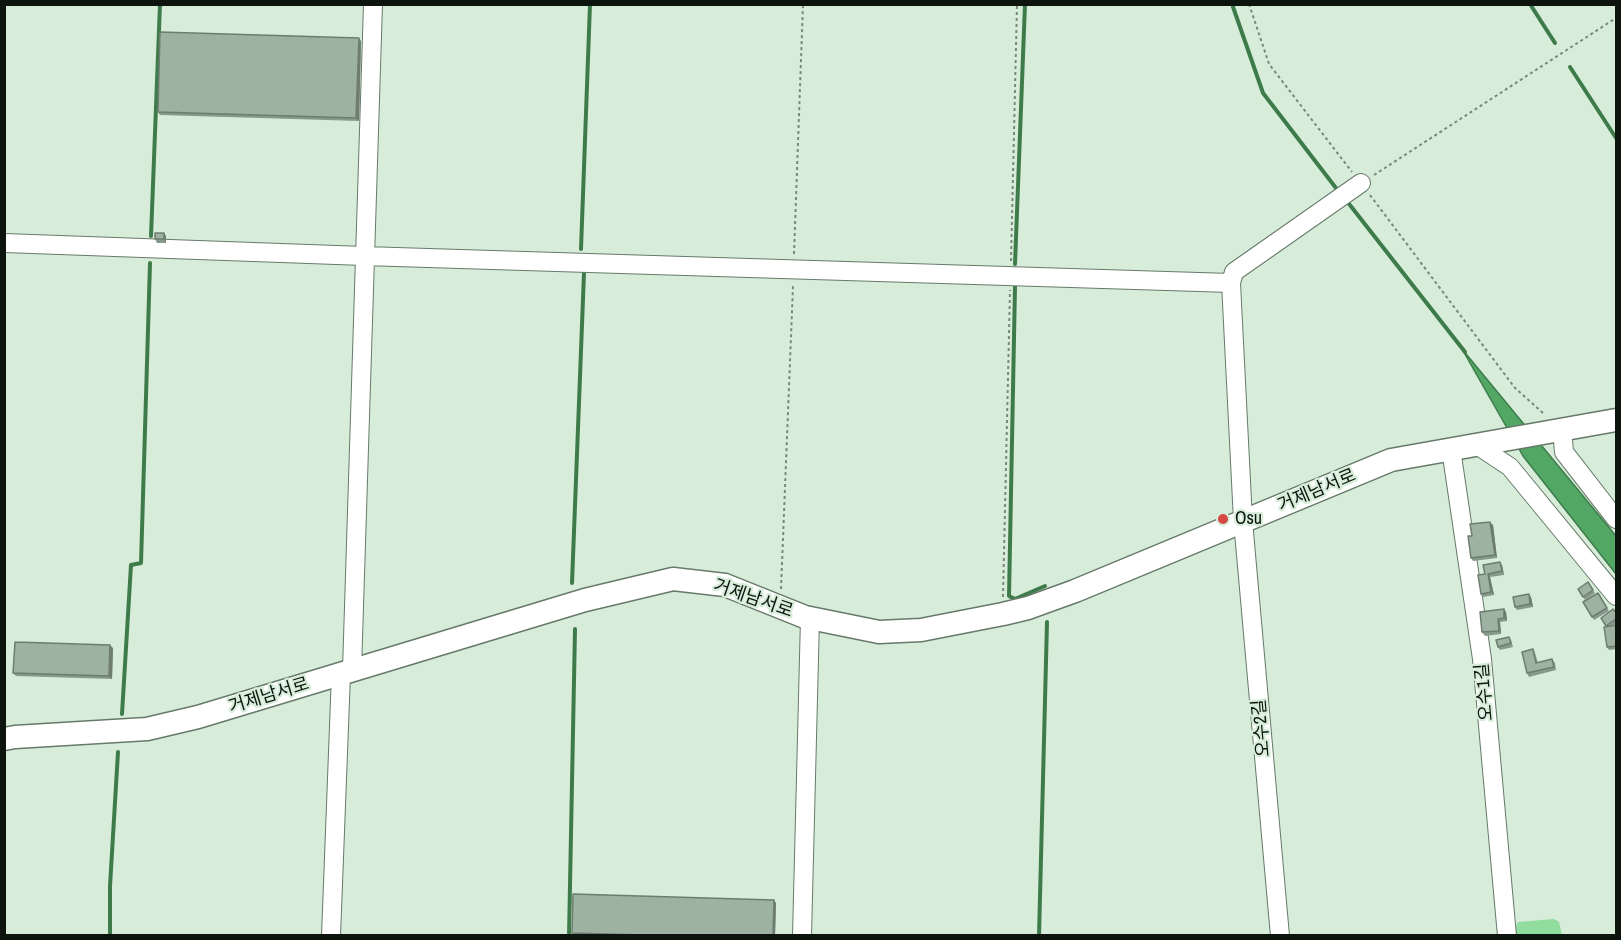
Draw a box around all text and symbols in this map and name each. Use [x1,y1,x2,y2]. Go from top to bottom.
street label: 거제남서로 [1275,465,1359,517]
place label: Osu [1235,508,1262,530]
marker: Osu [1216,512,1230,526]
street label: 거제남서로 [710,575,796,623]
street label: 오수1길 [1472,662,1498,722]
street label: 거제남서로 [226,674,312,718]
street label: 오수2길 [1249,698,1275,758]

